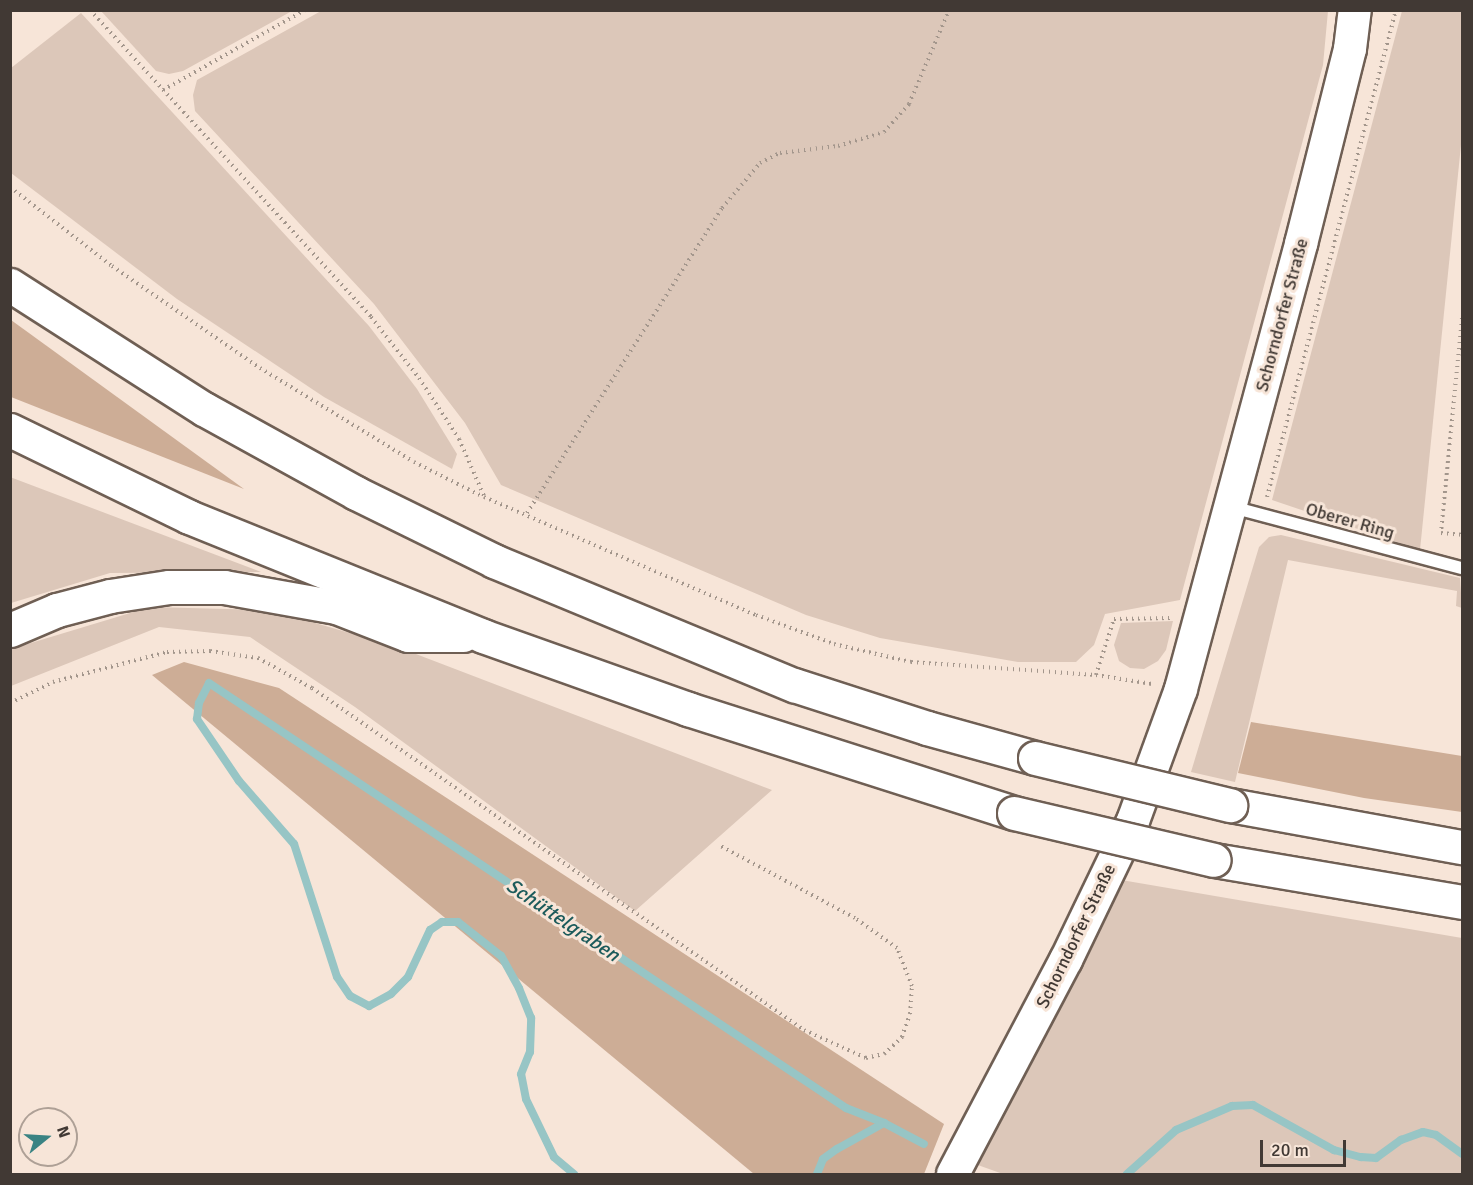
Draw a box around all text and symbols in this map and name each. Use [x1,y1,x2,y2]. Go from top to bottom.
street label: Schorndorfer Straße [1251,236,1313,394]
street label: Oberer Ring [1303,498,1397,544]
street label: Schorndorfer Straße [1032,860,1120,1012]
water label: Schüttelgraben [502,873,624,967]
north arrow [18,1107,78,1167]
text: N [52,1124,74,1140]
scale bar [1263,1128,1348,1166]
text: 20 m [1271,1139,1309,1161]

